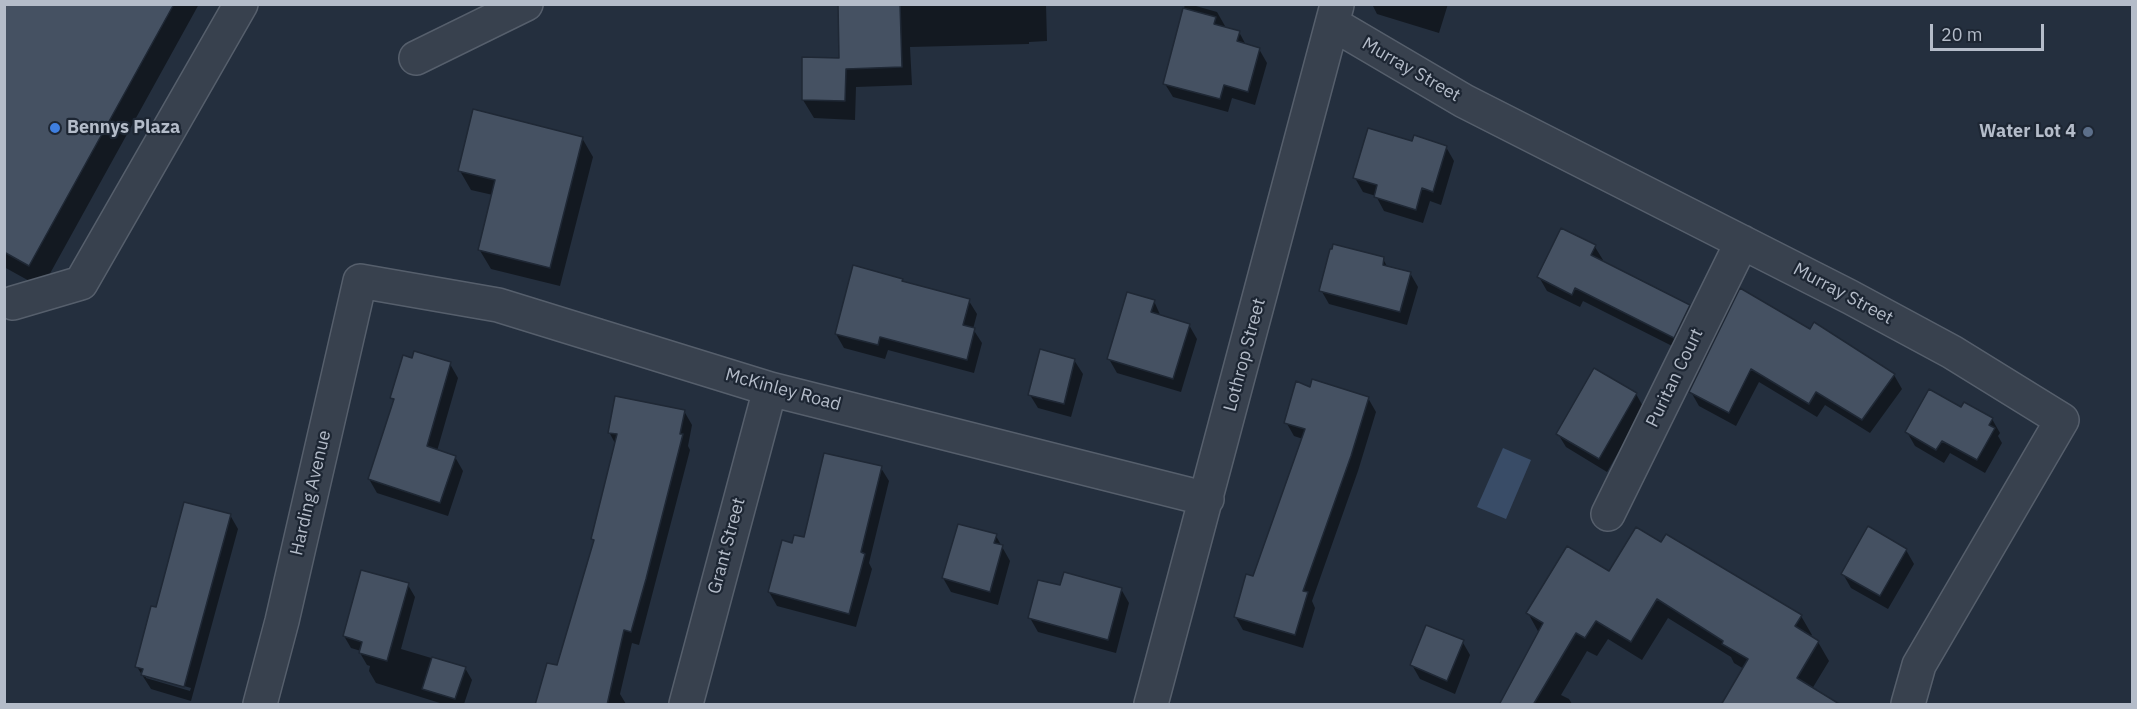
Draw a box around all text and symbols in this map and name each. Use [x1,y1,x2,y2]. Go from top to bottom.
scale bar [1933,12,2047,50]
text: 20 m [1941,23,1983,46]
street label: Murray Street [1358,33,1464,107]
place label: Bennys Plaza [67,117,180,139]
marker: Bennys Plaza [48,121,62,135]
place label: Water Lot 4 [1979,121,2076,143]
marker: Water Lot 4 [2081,125,2095,139]
street label: Murray Street [1789,259,1897,329]
street label: Lothrop Street [1220,296,1270,414]
street label: Puritan Court [1642,325,1708,431]
street label: McKinley Road [723,364,843,416]
street label: Harding Avenue [286,428,336,558]
street label: Grant Street [704,495,750,597]

